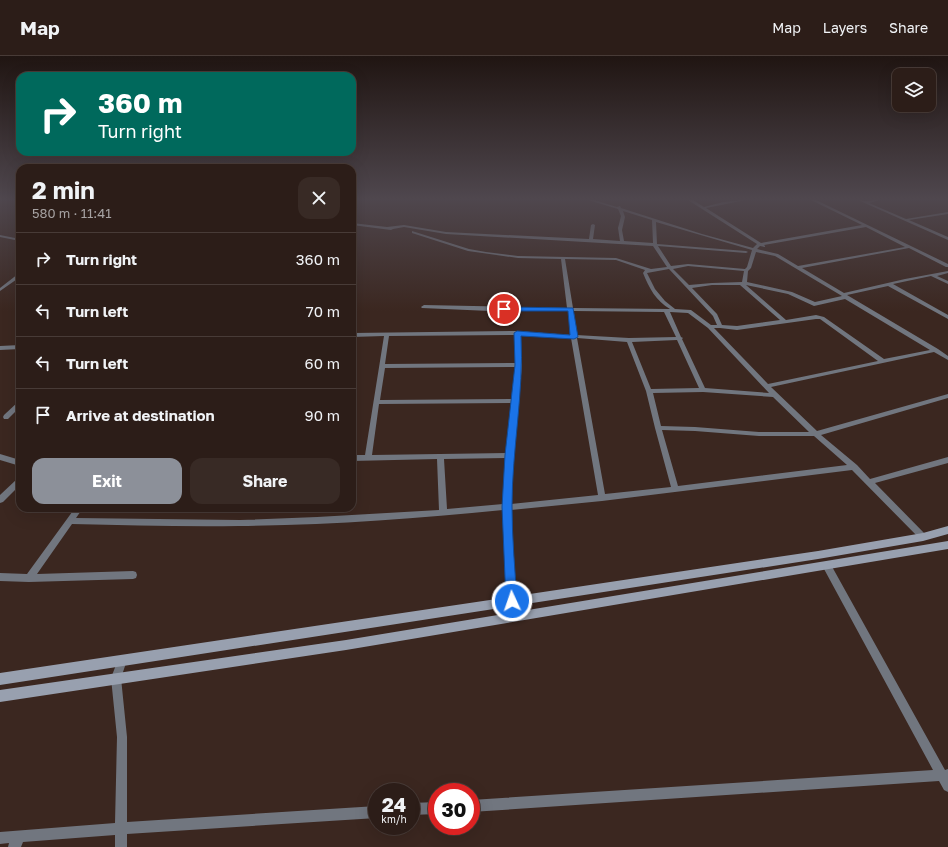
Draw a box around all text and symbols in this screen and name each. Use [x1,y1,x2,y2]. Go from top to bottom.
text: Map [20,16,60,39]
text: Map [772,19,801,36]
text: Layers [823,19,867,36]
text: Share [889,19,928,36]
map controls [892,68,936,112]
button: layers [892,68,936,112]
text: 360 m [98,86,183,119]
icon: right [32,88,84,140]
text: Turn right [98,120,182,142]
text: 2 min [32,175,95,204]
button: close [298,177,340,219]
text: 580 m · 11:41 [32,205,111,221]
icon: right [32,248,54,270]
text: Turn right [66,250,137,268]
text: 360 m [296,250,340,268]
pin [487,292,521,326]
icon: arrive [493,298,515,320]
icon: left [32,300,54,322]
text: Turn left [66,302,128,320]
text: 70 m [306,302,340,320]
icon: left [32,352,54,374]
text: Turn left [66,354,128,372]
text: 60 m [305,354,340,372]
icon: arrive [32,404,54,426]
text: Arrive at destination [66,406,215,424]
text: 90 m [305,406,340,424]
button: Exit [32,458,182,504]
button: Share [190,458,340,504]
position arrow [491,580,533,622]
speed limit sign: 30 [428,783,480,835]
text: 24 [382,792,406,816]
text: km/h [381,813,407,825]

